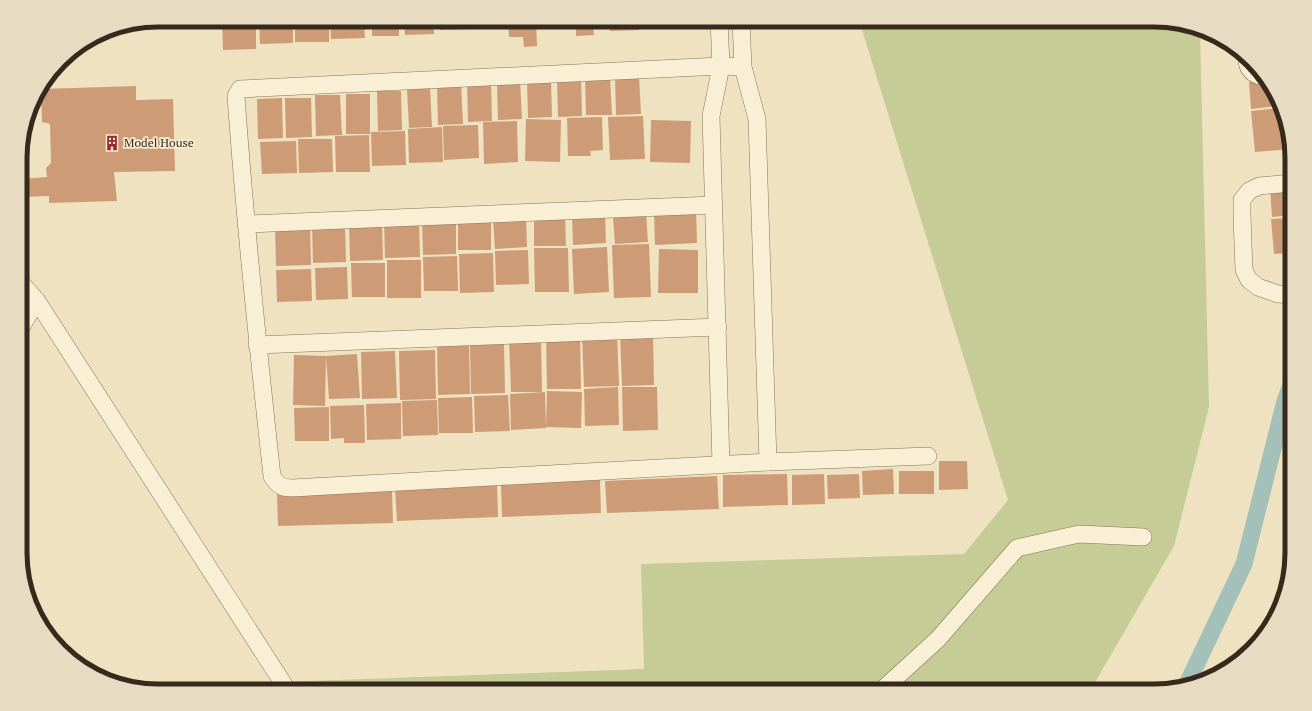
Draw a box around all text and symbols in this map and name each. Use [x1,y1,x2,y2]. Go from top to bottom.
building icon: Model House [103,134,121,152]
place label: Model House [124,135,194,150]

